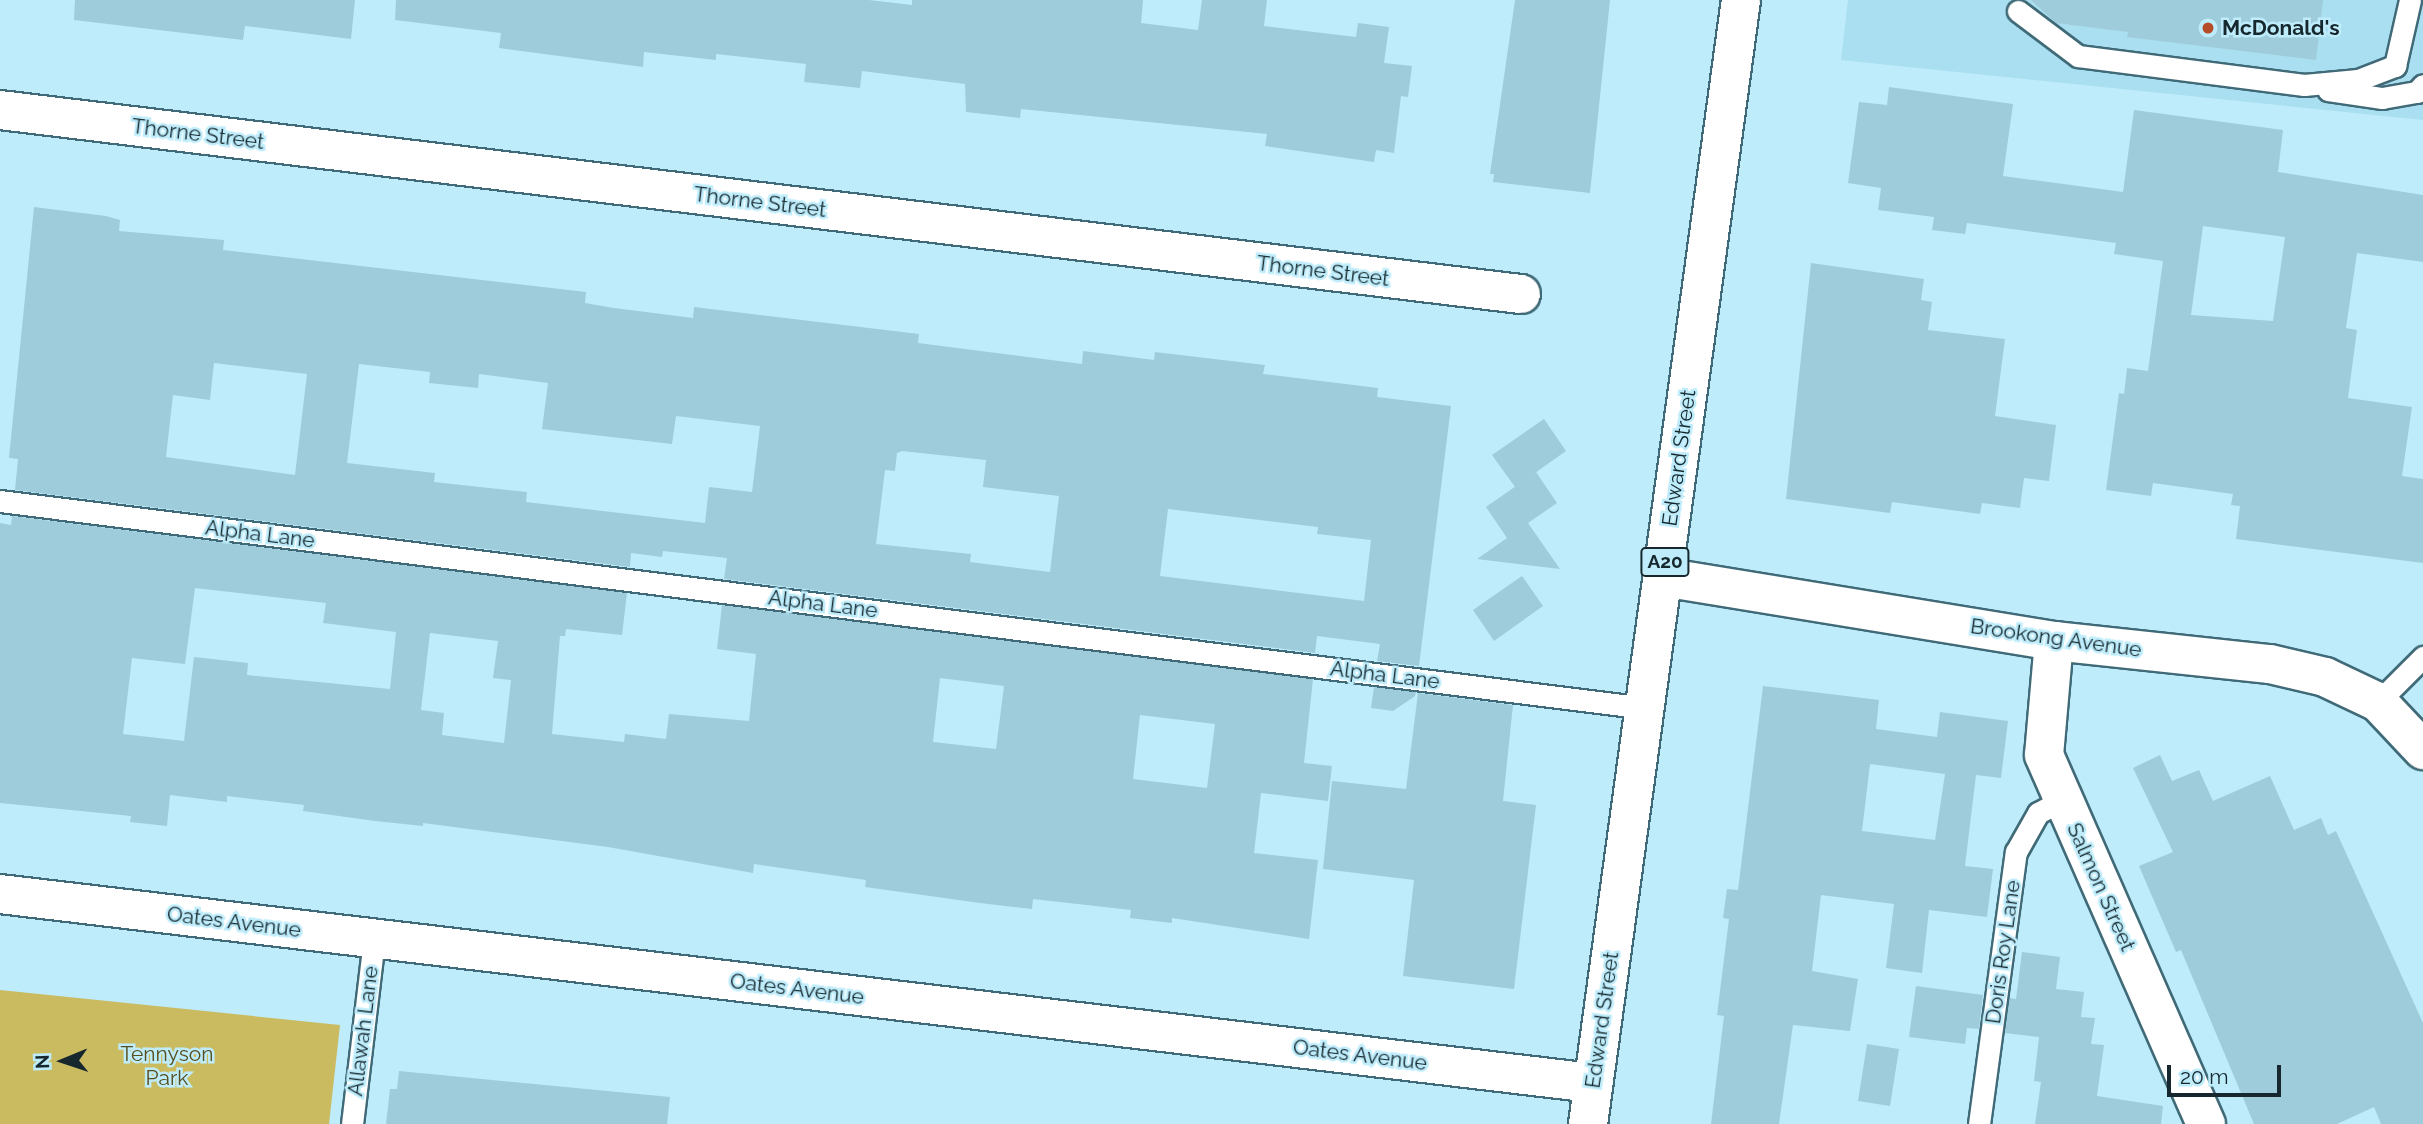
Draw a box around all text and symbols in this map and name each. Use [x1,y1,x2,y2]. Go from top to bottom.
place label: McDonald's [2222,15,2340,41]
marker: McDonald's [2200,20,2216,36]
street label: Thorne Street [130,113,266,155]
street label: Thorne Street [692,181,828,223]
street label: Thorne Street [1255,250,1391,292]
street label: Edward Street [1657,388,1701,528]
street label: Alpha Lane [204,515,316,553]
road number: A20 [1639,547,1691,578]
street label: Alpha Lane [767,585,879,623]
street label: Brookong Avenue [1968,613,2144,663]
street label: Alpha Lane [1329,656,1441,694]
street label: Salmon Street [2062,819,2140,955]
street label: Doris Roy Lane [1980,878,2026,1026]
street label: Oates Avenue [165,901,303,943]
street label: Edward Street [1580,950,1624,1090]
street label: Allawah Lane [343,965,383,1097]
street label: Oates Avenue [728,968,866,1010]
north arrow [28,1026,98,1096]
street label: Oates Avenue [1291,1034,1429,1076]
park label: Tennyson Park [120,1041,214,1091]
scale bar [2171,1050,2285,1094]
text: N [31,1054,53,1069]
text: 20 m [2180,1064,2228,1089]

